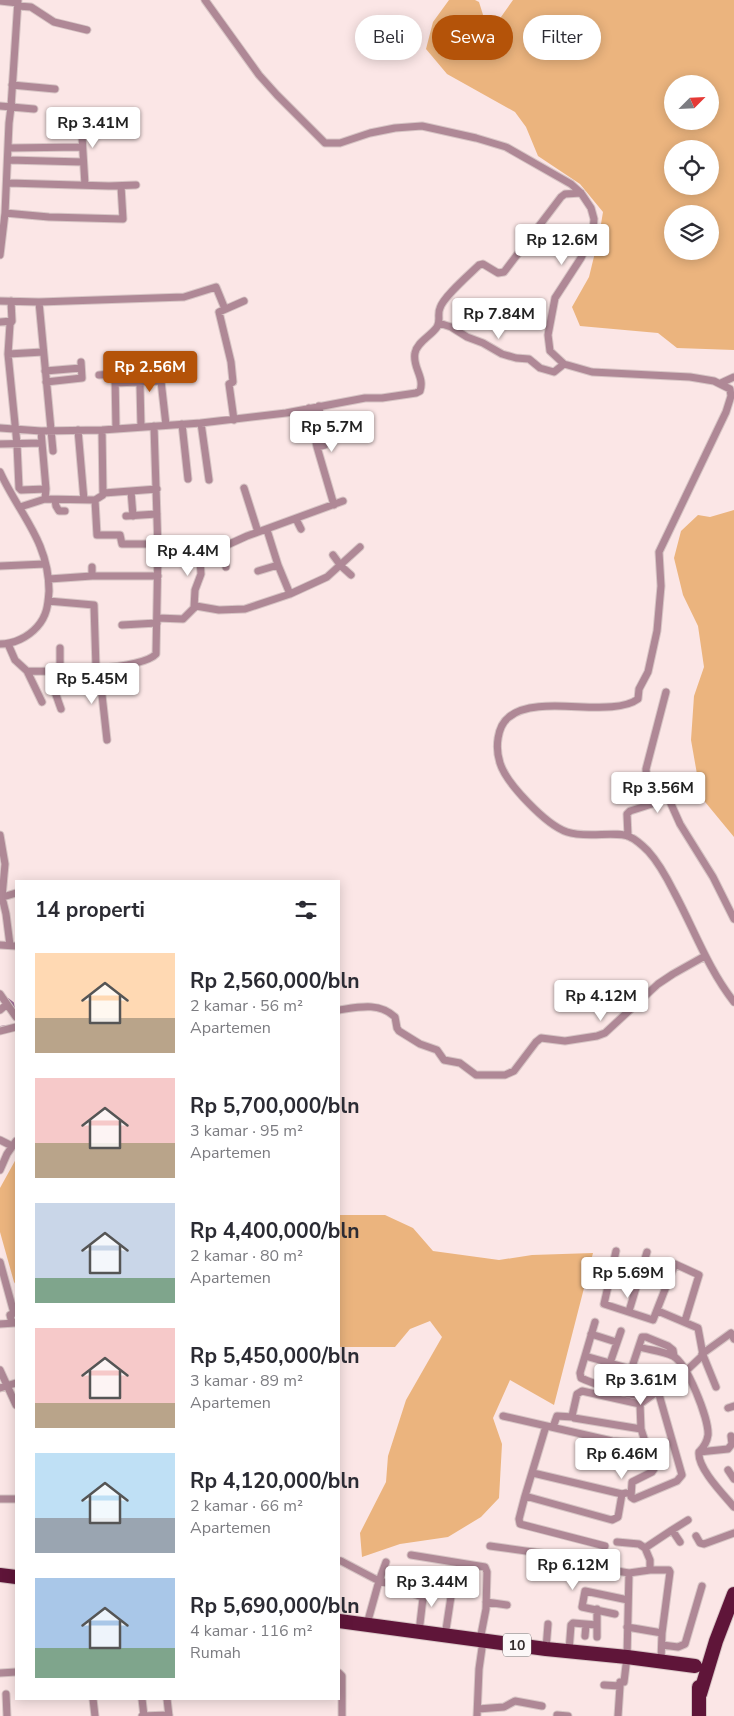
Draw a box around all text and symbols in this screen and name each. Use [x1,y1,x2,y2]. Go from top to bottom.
chip: Beli [355,15,422,60]
chip: Sewa [432,15,513,60]
chip: Filter [523,15,601,60]
north arrow [664,75,719,130]
map controls [664,75,719,260]
pin: Rp 3.41M [41,106,145,149]
text: Rp 3.41M [57,112,129,134]
button: locate [664,140,719,195]
button: layers [664,205,719,260]
pin: Rp 12.6M [510,224,614,266]
text: Rp 12.6M [526,229,598,251]
pin: Rp 7.84M [447,298,551,340]
text: Rp 7.84M [463,303,535,325]
pin: Rp 2.56M [98,350,202,393]
text: Rp 2.56M [114,356,186,378]
pin: Rp 5.7M [286,410,378,453]
text: Rp 5.7M [301,416,363,438]
pin: Rp 4.4M [142,534,234,577]
text: Rp 4.4M [157,540,219,562]
pin: Rp 5.45M [40,662,144,705]
text: Rp 5.45M [56,668,128,690]
pin: Rp 3.56M [606,772,710,814]
text: Rp 3.56M [622,777,694,799]
text: 14 properti [35,896,145,924]
icon: filters [292,896,320,924]
text: Rp 2,560,000/bln [190,967,359,995]
icon: home [75,973,135,1033]
pin: Rp 4.12M [549,980,653,1022]
text: Rp 4.12M [565,985,637,1007]
text: 2 kamar · 56 m² [190,995,303,1017]
text: Apartemen [190,1017,271,1039]
text: Rp 5,700,000/bln [190,1092,359,1120]
icon: home [75,1098,135,1158]
text: 3 kamar · 95 m² [190,1120,303,1142]
text: Apartemen [190,1142,271,1164]
text: Rp 4,400,000/bln [190,1217,359,1245]
icon: home [75,1223,135,1283]
text: 2 kamar · 80 m² [190,1245,303,1267]
pin: Rp 5.69M [576,1256,680,1299]
text: Rp 5.69M [592,1262,664,1284]
text: Apartemen [190,1267,271,1289]
text: Rp 5,450,000/bln [190,1342,359,1370]
icon: home [75,1348,135,1408]
pin: Rp 3.61M [589,1364,693,1406]
text: Rp 3.61M [605,1369,677,1391]
text: 3 kamar · 89 m² [190,1370,303,1392]
text: Apartemen [190,1392,271,1414]
pin: Rp 6.46M [570,1438,674,1480]
text: Rp 6.46M [586,1443,658,1465]
text: Rp 4,120,000/bln [190,1467,359,1495]
icon: home [75,1473,135,1533]
text: 2 kamar · 66 m² [190,1495,303,1517]
text: Apartemen [190,1517,271,1539]
pin: Rp 6.12M [521,1548,625,1591]
text: Rp 6.12M [537,1554,609,1576]
pin: Rp 3.44M [380,1566,484,1608]
text: Rp 3.44M [396,1571,468,1593]
text: Rp 5,690,000/bln [190,1592,359,1620]
icon: home [75,1598,135,1658]
text: 4 kamar · 116 m² [190,1620,313,1642]
road number: 10 [503,1634,531,1656]
text: Rumah [190,1642,241,1664]

